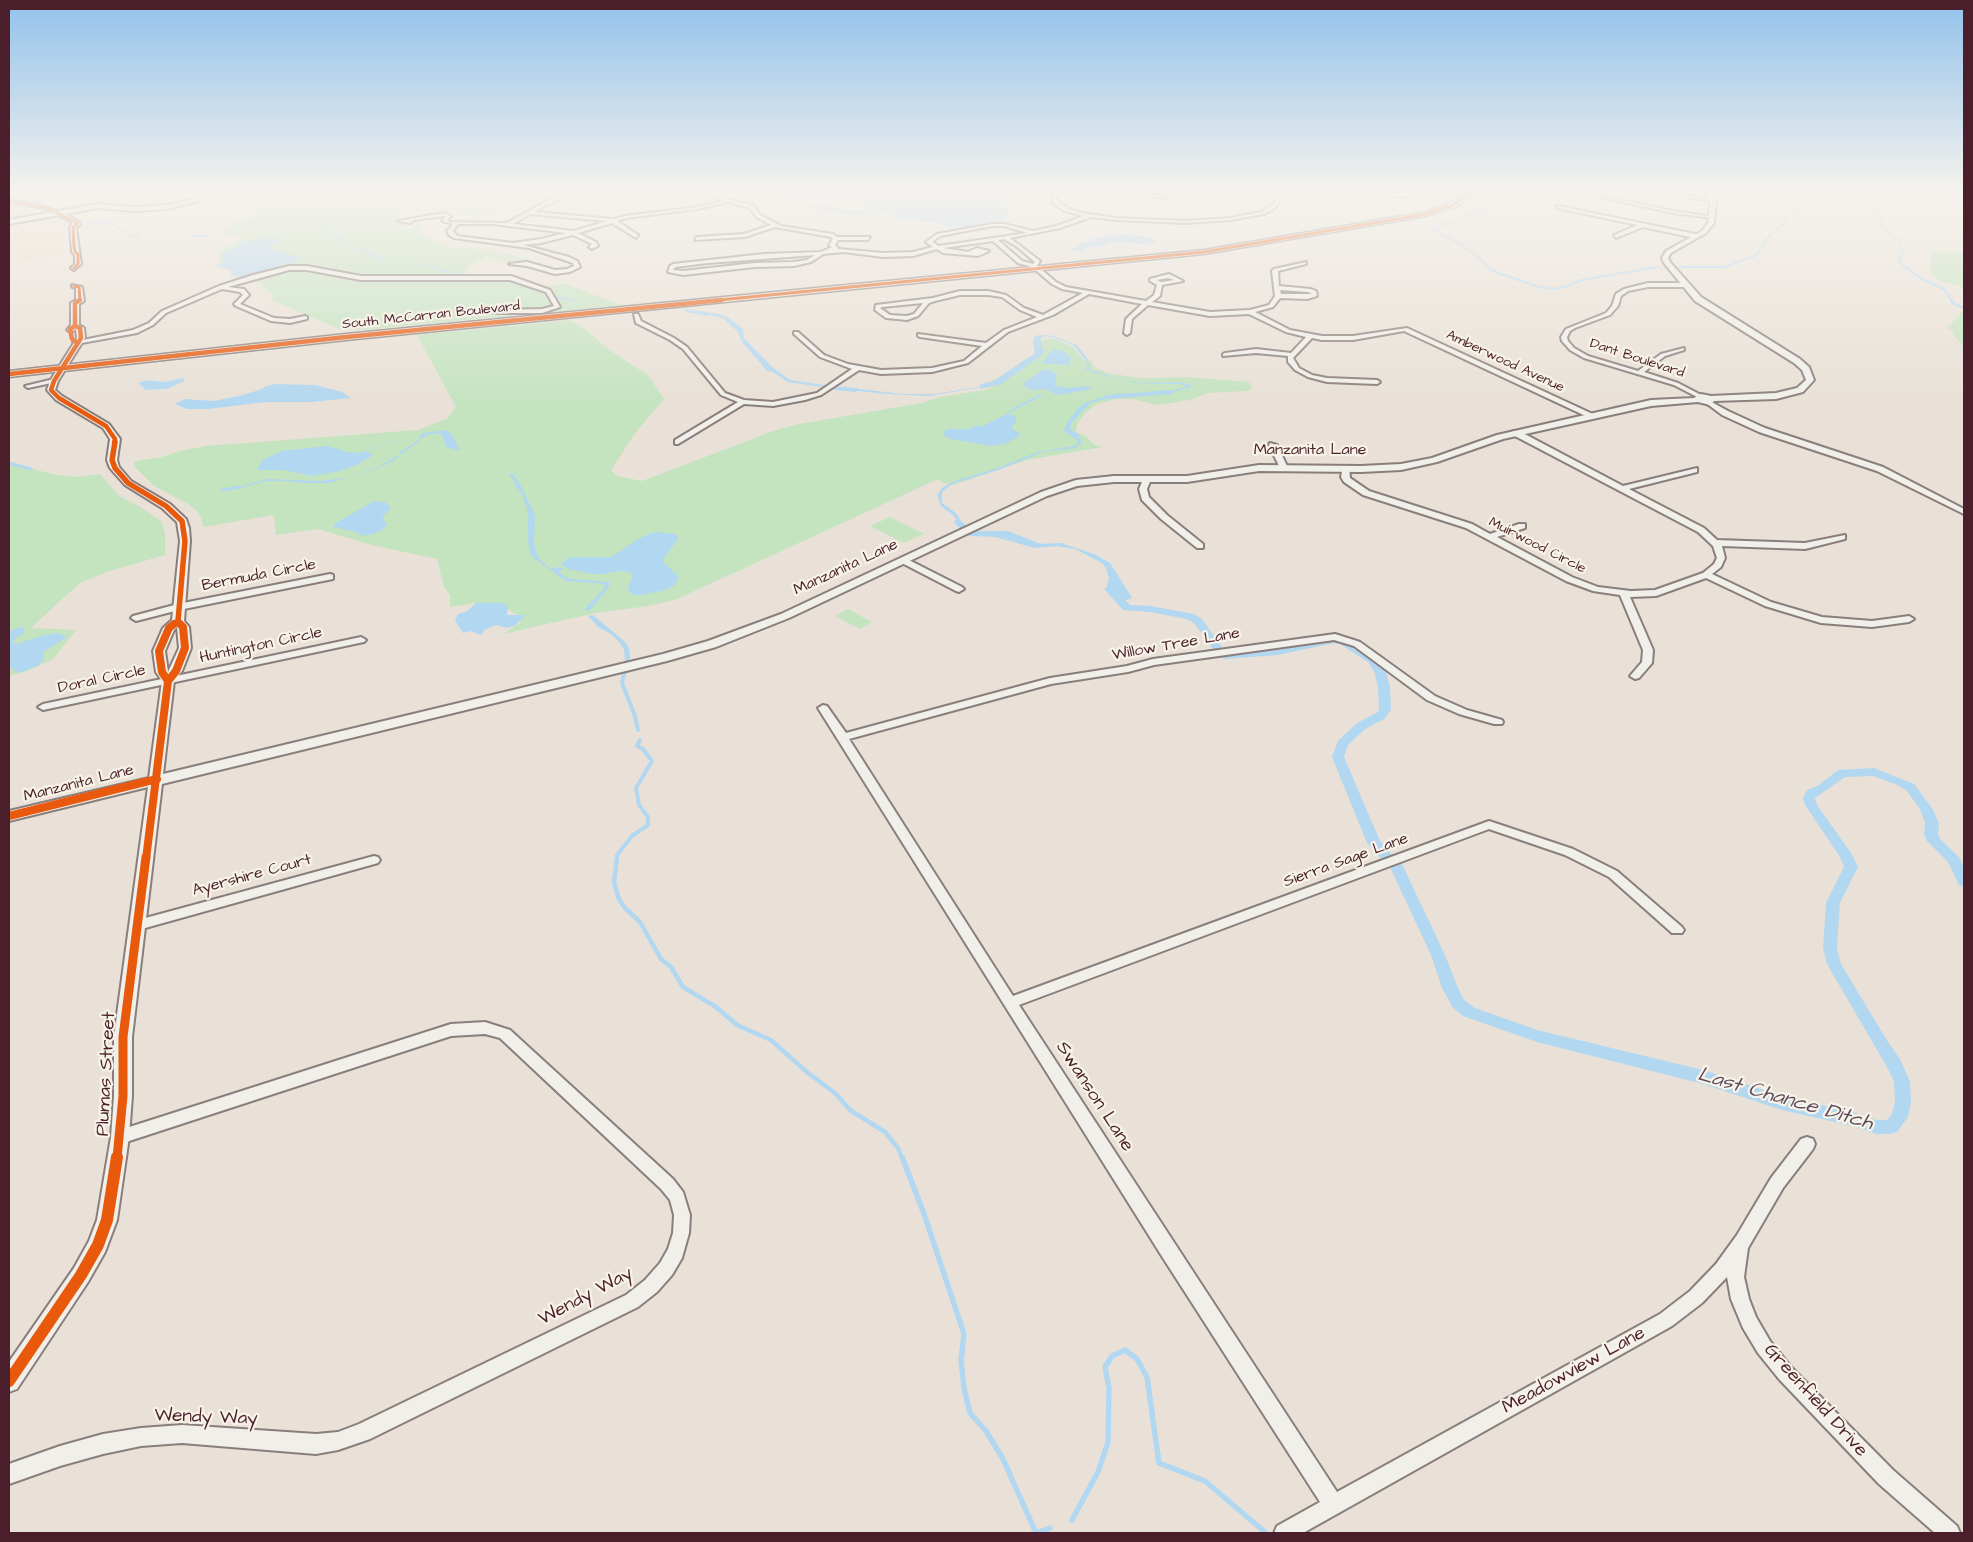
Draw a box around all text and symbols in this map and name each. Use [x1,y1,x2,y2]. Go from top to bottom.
street label: South McCarran Boulevard [341,298,521,334]
street label: Amberwood Avenue [1443,327,1567,397]
street label: Dant Boulevard [1588,336,1686,382]
street label: Manzanita Lane [1254,441,1366,461]
street label: Muirwood Circle [1486,514,1588,578]
street label: Manzanita Lane [791,535,901,601]
street label: Bermuda Circle [200,556,318,596]
street label: Huntington Circle [198,624,324,668]
street label: Willow Tree Lane [1111,624,1241,666]
street label: Doral Circle [56,661,148,699]
street label: Manzanita Lane [22,761,136,807]
street label: Sierra Sage Lane [1281,830,1411,892]
street label: Ayershire Court [190,851,314,901]
street label: Plumas Street [92,1011,122,1137]
street label: Swanson Lane [1050,1038,1138,1156]
water label: Last Chance Ditch [1694,1063,1876,1137]
street label: Wendy Way [535,1263,637,1331]
street label: Meadowview Lane [1498,1322,1650,1420]
street label: Greenfield Drive [1758,1340,1872,1462]
street label: Wendy Way [154,1405,258,1431]

